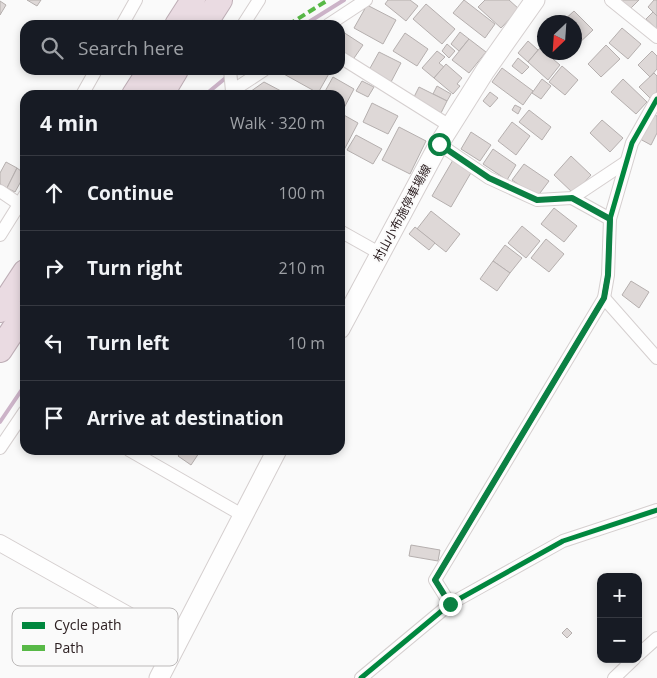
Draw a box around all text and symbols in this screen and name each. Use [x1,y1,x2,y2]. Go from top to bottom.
north arrow [537,15,582,60]
search box [20,20,345,75]
icon: search [38,34,66,62]
text: Search here [78,35,184,61]
text: 4 min [40,109,98,137]
text: Walk · 320 m [230,112,325,134]
route start [428,133,451,156]
street label: 村山小布施停車場線 [369,161,435,265]
icon: ahead [40,179,68,207]
text: Continue [87,180,174,206]
text: 100 m [279,182,325,204]
icon: right [40,254,68,282]
text: Turn right [87,255,182,281]
text: 210 m [279,257,325,279]
icon: left [40,329,68,357]
text: Turn left [87,330,169,356]
text: 10 m [288,332,325,354]
icon: arrive [40,404,68,432]
text: Arrive at destination [87,405,284,431]
map controls [597,573,642,663]
button: + [597,573,642,618]
route end [439,593,462,616]
legend [12,608,178,666]
text: Cycle path [54,615,122,634]
button: − [597,618,642,663]
text: Path [54,638,84,657]

